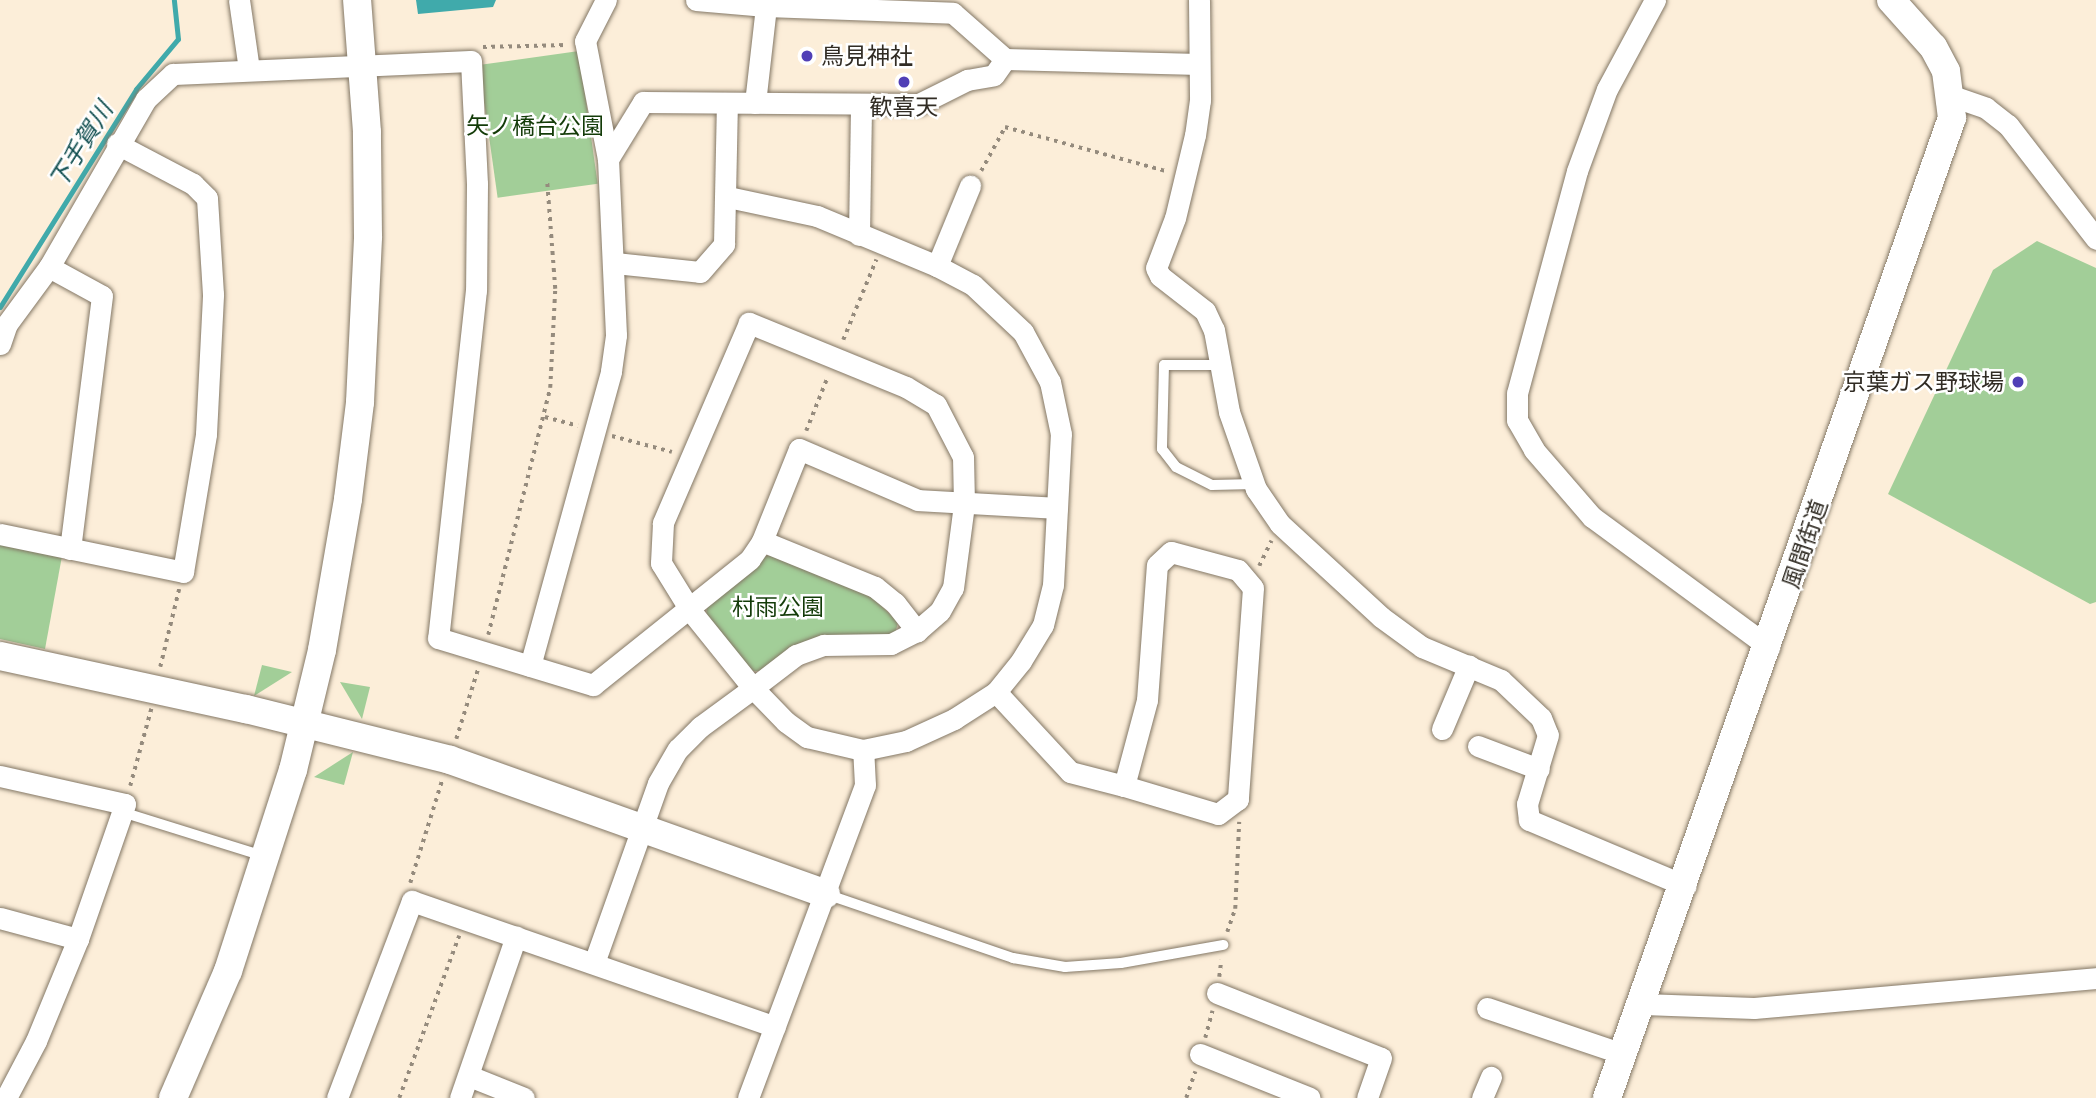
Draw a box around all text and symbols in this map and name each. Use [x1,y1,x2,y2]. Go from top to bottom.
place label: 鳥見神社 [821,42,913,70]
marker: 鳥見神社 [799,48,815,64]
marker: 歓喜天 [896,74,912,90]
place label: 歓喜天 [870,93,938,121]
water label: 下手賀川 [43,97,119,193]
park label: 矢ノ橋台公園 [466,112,604,140]
place label: 京葉ガス野球場 [1843,368,2004,396]
marker: 京葉ガス野球場 [2010,374,2026,390]
street label: 風間街道 [1777,496,1833,592]
park label: 村雨公園 [732,593,824,621]

